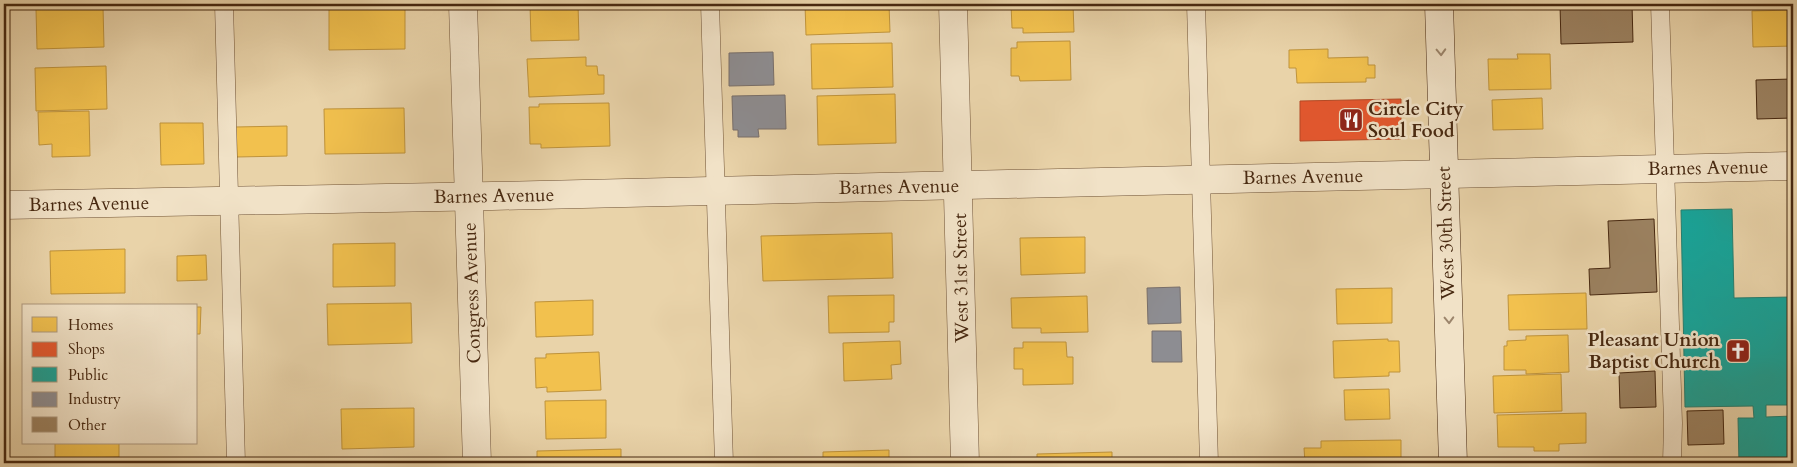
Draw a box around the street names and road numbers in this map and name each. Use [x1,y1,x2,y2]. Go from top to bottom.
street label: Barnes Avenue [1648,154,1768,182]
street label: Barnes Avenue [1243,163,1363,191]
street label: West 30th Street [1431,166,1461,301]
street label: Barnes Avenue [839,173,959,201]
street label: Barnes Avenue [434,182,554,210]
street label: Barnes Avenue [29,190,149,218]
street label: West 31st Street [947,213,975,344]
street label: Congress Avenue [457,222,487,364]

